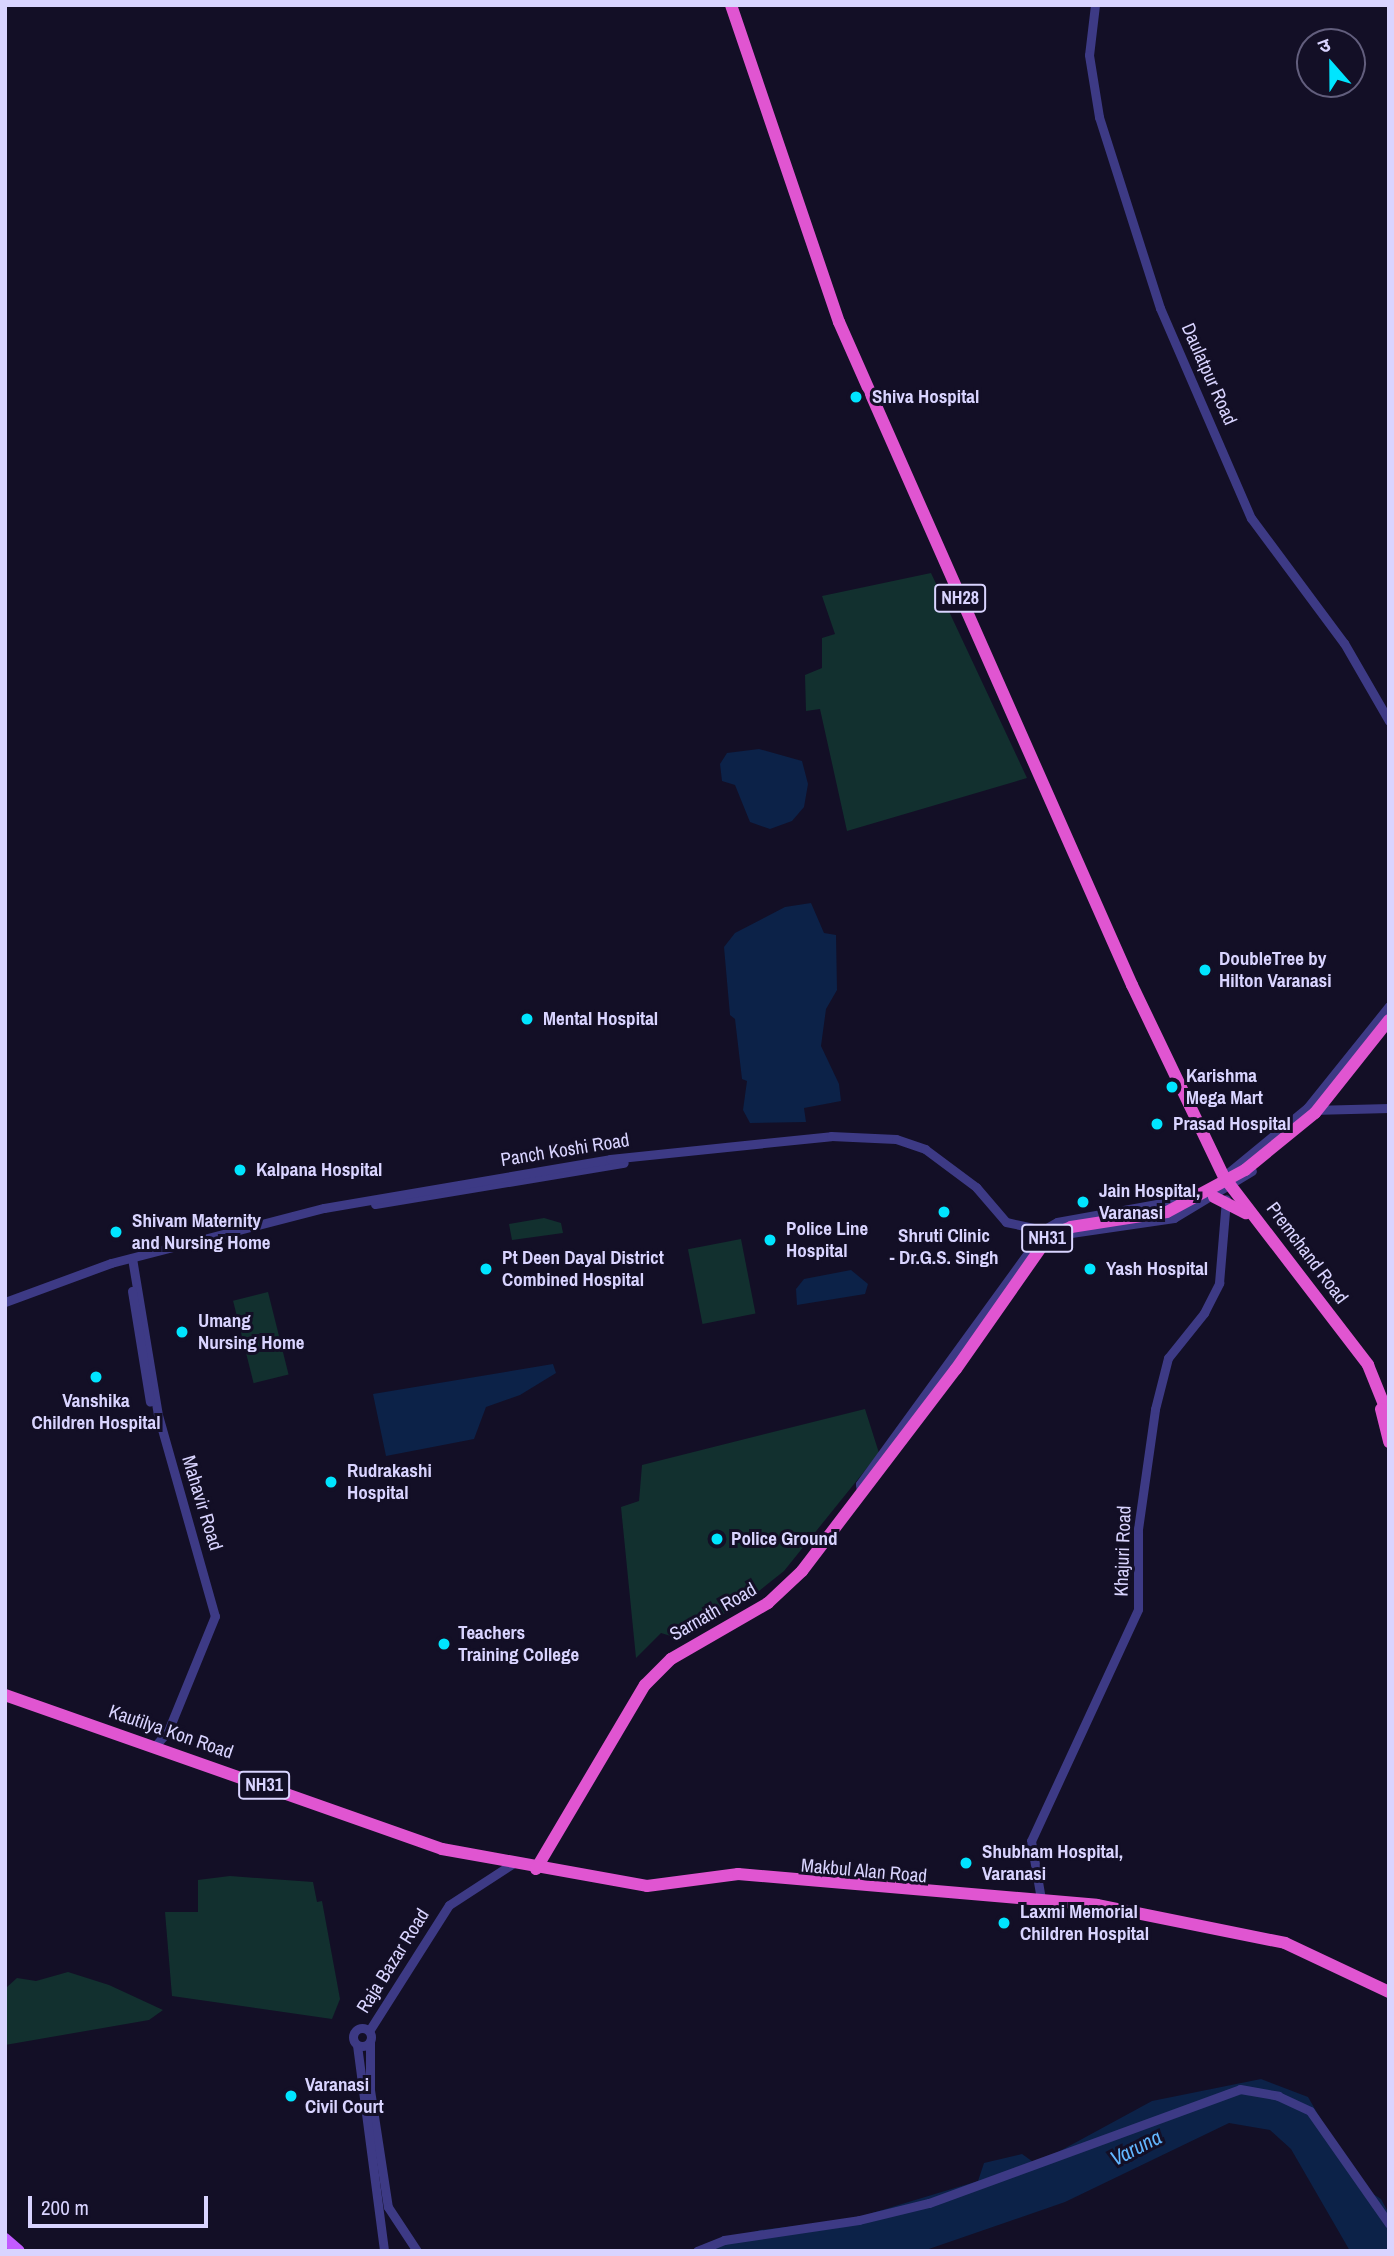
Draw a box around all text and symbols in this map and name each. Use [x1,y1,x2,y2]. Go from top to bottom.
north arrow [1296,28,1366,98]
text: उ [1314,31,1334,59]
street label: Daulatpur Road [1176,320,1242,428]
place label: Shiva Hospital [872,386,979,408]
marker: Shiva Hospital [846,387,866,407]
road number: NH28 [934,584,986,612]
place label: DoubleTree by Hilton Varanasi [1219,948,1332,992]
marker: DoubleTree by Hilton Varanasi [1197,962,1213,978]
place label: Mental Hospital [543,1008,658,1030]
marker: Mental Hospital [517,1009,537,1029]
place label: Karishma Mega Mart [1186,1065,1263,1109]
marker: Karishma Mega Mart [1164,1079,1180,1095]
place label: Prasad Hospital [1173,1113,1291,1135]
marker: Prasad Hospital [1147,1114,1167,1134]
street label: Panch Koshi Road [499,1129,631,1171]
place label: Kalpana Hospital [256,1159,382,1181]
marker: Kalpana Hospital [230,1160,250,1180]
place label: Jain Hospital, Varanasi [1099,1180,1200,1224]
marker: Jain Hospital, Varanasi [1073,1192,1093,1212]
street label: Premchand Road [1261,1198,1353,1308]
marker: Shruti Clinic - Dr.G.S. Singh [934,1202,954,1222]
place label: Shivam Maternity and Nursing Home [132,1210,271,1254]
place label: Police Line Hospital [786,1218,868,1262]
marker: Shivam Maternity and Nursing Home [106,1222,126,1242]
road number: NH31 [1021,1224,1073,1252]
place label: Shruti Clinic - Dr.G.S. Singh [889,1225,999,1269]
marker: Police Line Hospital [760,1230,780,1250]
place label: Pt Deen Dayal District Combined Hospital [502,1247,664,1291]
place label: Yash Hospital [1106,1258,1208,1280]
marker: Pt Deen Dayal District Combined Hospital [476,1259,496,1279]
marker: Yash Hospital [1080,1259,1100,1279]
place label: Umang Nursing Home [198,1310,304,1354]
marker: Umang Nursing Home [172,1322,192,1342]
marker: Vanshika Children Hospital [86,1367,106,1387]
place label: Vanshika Children Hospital [32,1390,160,1434]
street label: Mahavir Road [177,1453,227,1553]
place label: Rudrakashi Hospital [347,1460,432,1504]
marker: Rudrakashi Hospital [321,1472,341,1492]
street label: Khajuri Road [1110,1505,1136,1597]
place label: Police Ground [731,1528,837,1550]
marker: Police Ground [709,1531,725,1547]
street label: Sarnath Road [666,1578,760,1646]
place label: Teachers Training College [458,1622,579,1666]
marker: Teachers Training College [436,1636,452,1652]
street label: Kautilya Kon Road [106,1700,236,1764]
road number: NH31 [238,1770,290,1800]
place label: Shubham Hospital, Varanasi [982,1841,1123,1885]
marker: Shubham Hospital, Varanasi [956,1853,976,1873]
street label: Makbul Alan Road [800,1854,928,1888]
place label: Laxmi Memorial Children Hospital [1020,1901,1149,1945]
street label: Raja Bazar Road [352,1905,434,2017]
marker: Laxmi Memorial Children Hospital [994,1913,1014,1933]
place label: Varanasi Civil Court [305,2074,384,2118]
marker: Varanasi Civil Court [283,2088,299,2104]
water label: Varuna [1106,2125,1166,2171]
scale bar [32,2182,212,2226]
text: 200 m [41,2193,89,2222]

